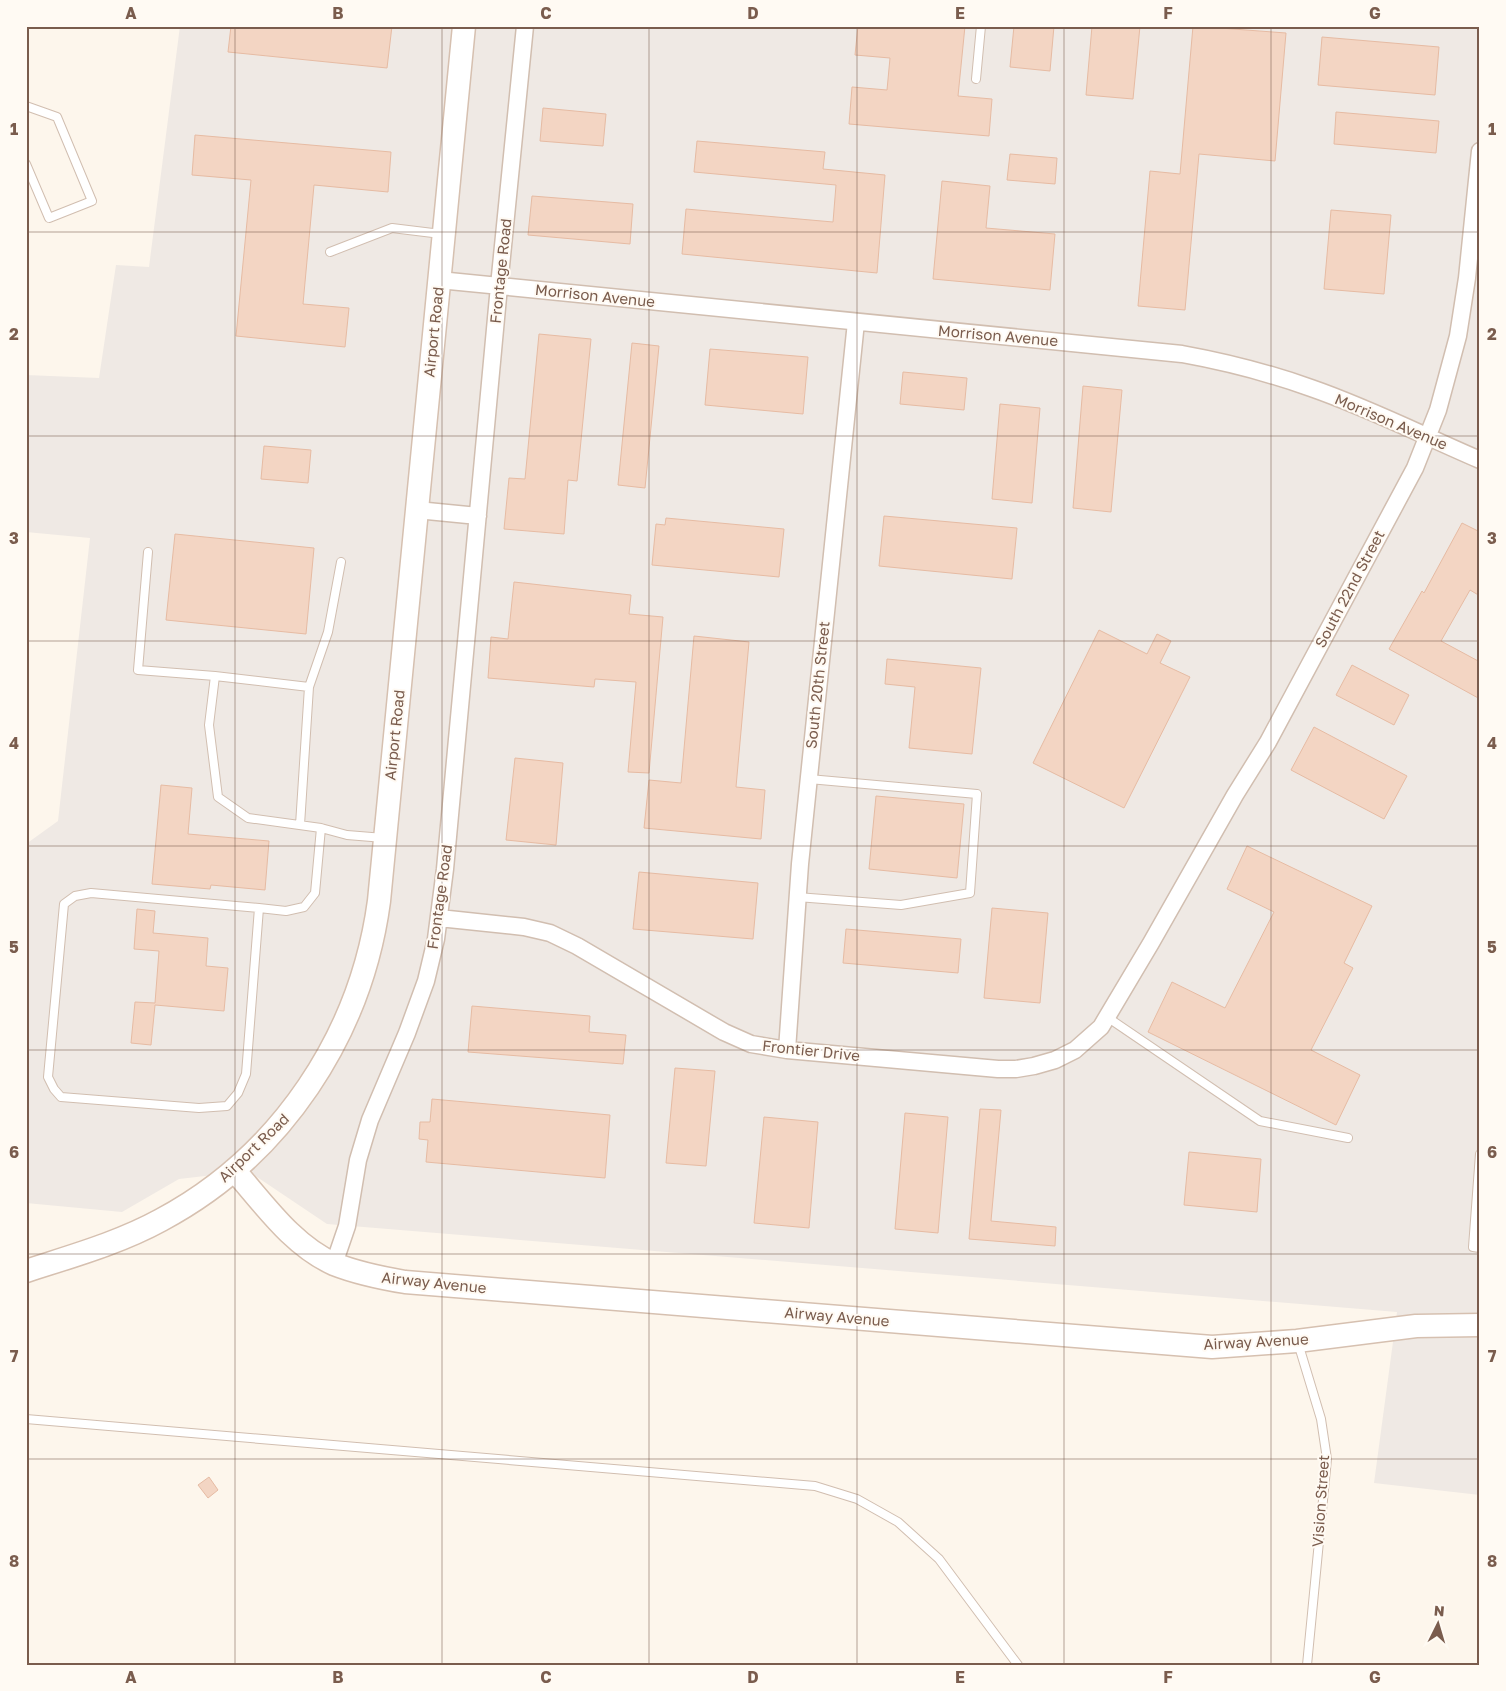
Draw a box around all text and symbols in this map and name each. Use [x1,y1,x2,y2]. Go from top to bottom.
text: A [125,3,137,23]
text: B [332,3,344,23]
text: C [540,3,552,23]
text: D [747,3,759,23]
text: E [955,3,965,23]
text: F [1163,3,1173,23]
text: G [1369,3,1381,23]
text: 1 [10,119,18,139]
text: 1 [1488,119,1496,139]
street label: Frontage Road [486,217,514,324]
street label: Morrison Avenue [534,280,656,310]
street label: Airport Road [419,286,447,378]
street label: Morrison Avenue [937,321,1059,349]
text: 2 [9,324,19,344]
text: 2 [1487,324,1497,344]
street label: Morrison Avenue [1332,389,1451,453]
street label: South 22nd Street [1311,527,1388,650]
text: 3 [9,528,19,548]
text: 3 [1487,528,1497,548]
street label: South 20th Street [801,620,833,750]
street label: Airport Road [380,689,408,781]
text: 4 [9,733,19,753]
text: 4 [1487,733,1497,753]
street label: Frontage Road [423,843,455,950]
text: 5 [9,937,19,957]
text: 5 [1487,937,1497,957]
street label: Frontier Drive [761,1036,861,1064]
street label: Airport Road [214,1109,292,1185]
text: 6 [9,1142,19,1162]
text: 6 [1487,1142,1497,1162]
street label: Airway Avenue [381,1268,488,1296]
street label: Airway Avenue [784,1302,891,1330]
street label: Airway Avenue [1203,1329,1309,1353]
text: 7 [10,1346,19,1366]
text: 7 [1488,1346,1497,1366]
street label: Vision Street [1308,1454,1332,1548]
text: 8 [9,1551,19,1571]
text: 8 [1487,1551,1497,1571]
north arrow [1414,1598,1464,1648]
text: N [1433,1602,1445,1619]
text: A [125,1667,137,1687]
text: B [332,1667,344,1687]
text: C [540,1667,552,1687]
text: D [747,1667,759,1687]
text: E [955,1667,965,1687]
text: F [1163,1667,1173,1687]
text: G [1369,1667,1381,1687]

